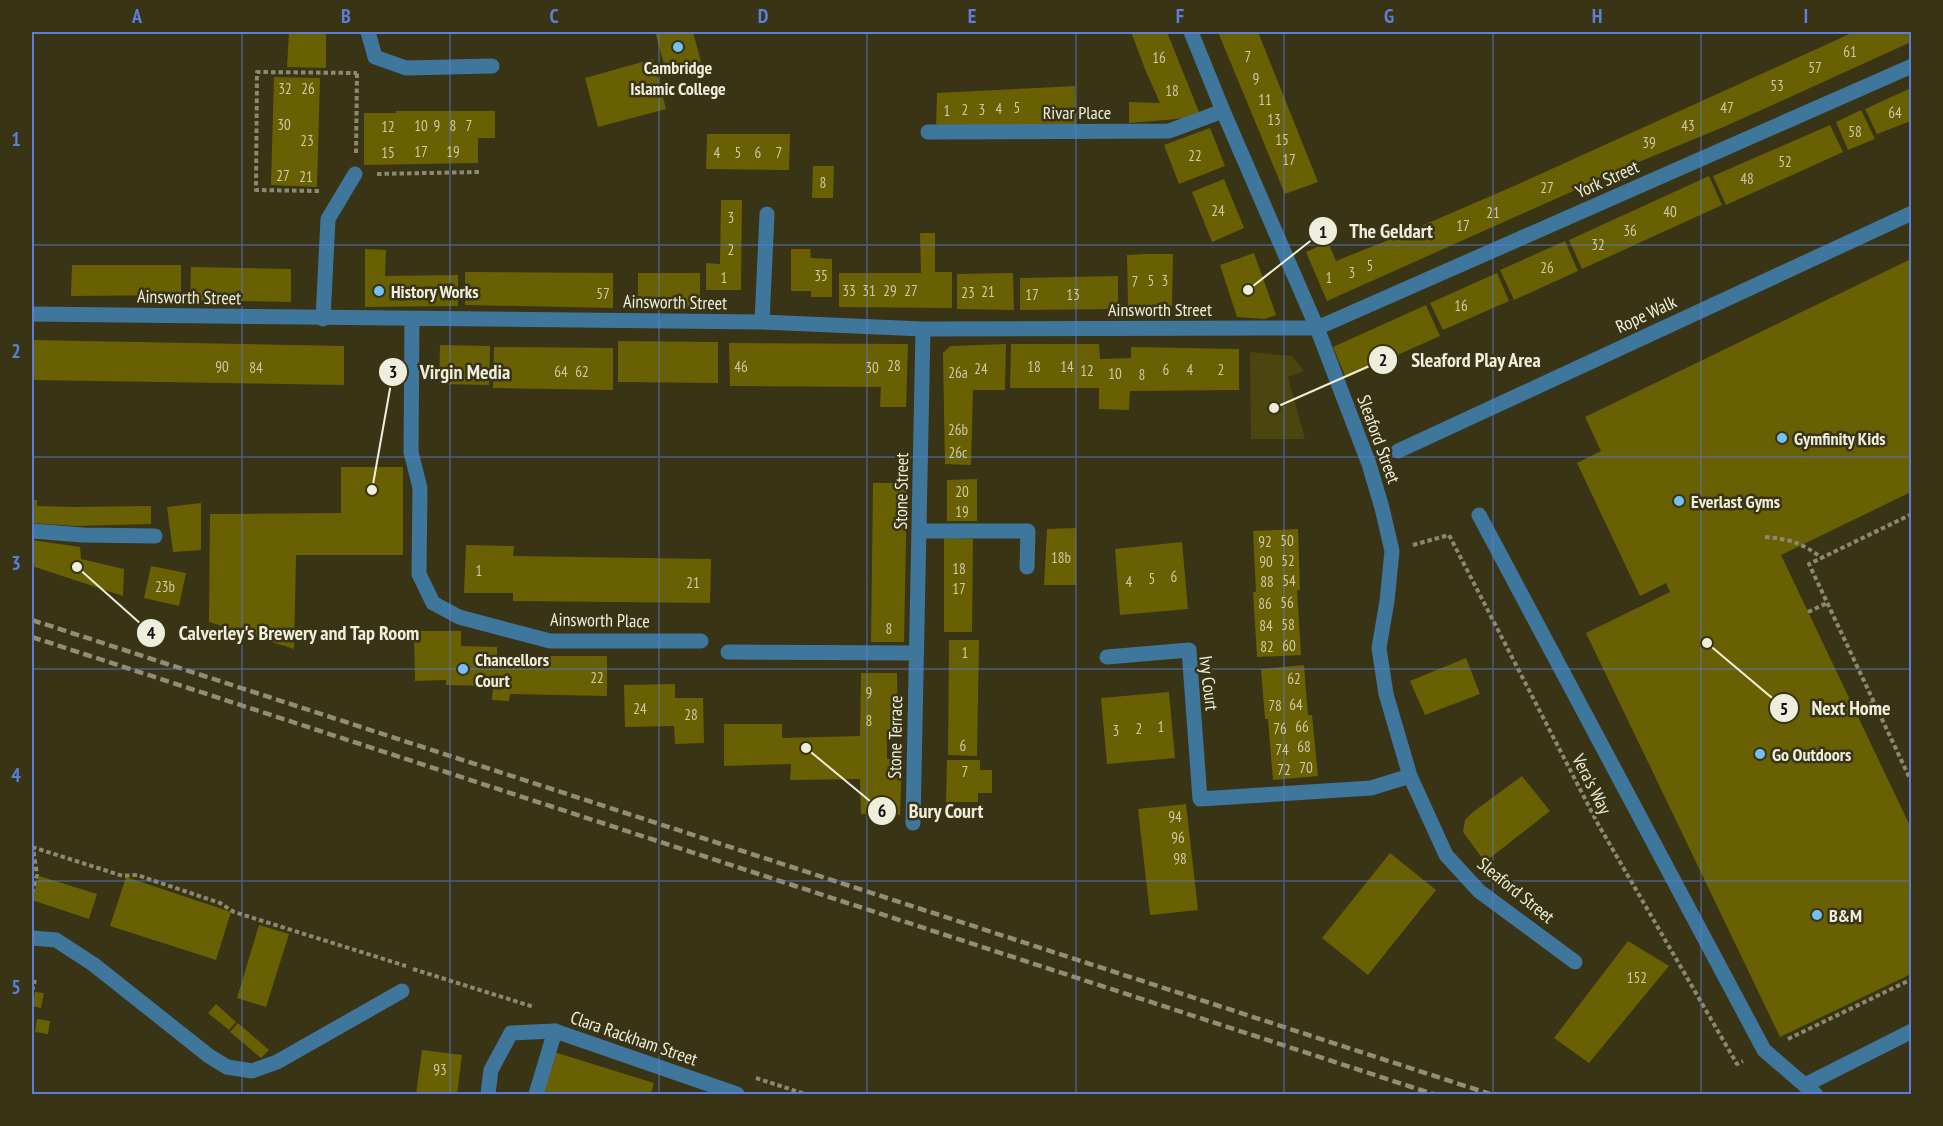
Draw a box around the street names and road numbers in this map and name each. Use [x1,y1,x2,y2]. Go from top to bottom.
street label: Rivar Place [1043,101,1111,124]
street label: York Street [1572,155,1642,203]
street label: Ainsworth Street [137,285,241,309]
street label: Ainsworth Street [623,290,727,314]
street label: Rope Walk [1612,290,1680,338]
street label: Ainsworth Street [1108,298,1212,321]
street label: Sleaford Street [1352,392,1406,486]
street label: Stone Street [889,452,913,530]
street label: Ainsworth Place [550,608,650,632]
street label: Ivy Court [1194,654,1224,712]
street label: Stone Terrace [883,695,907,779]
street label: Vera's Way [1567,749,1617,818]
street label: Sleaford Street [1473,852,1559,928]
street label: Clara Rackham Street [568,1006,701,1070]

